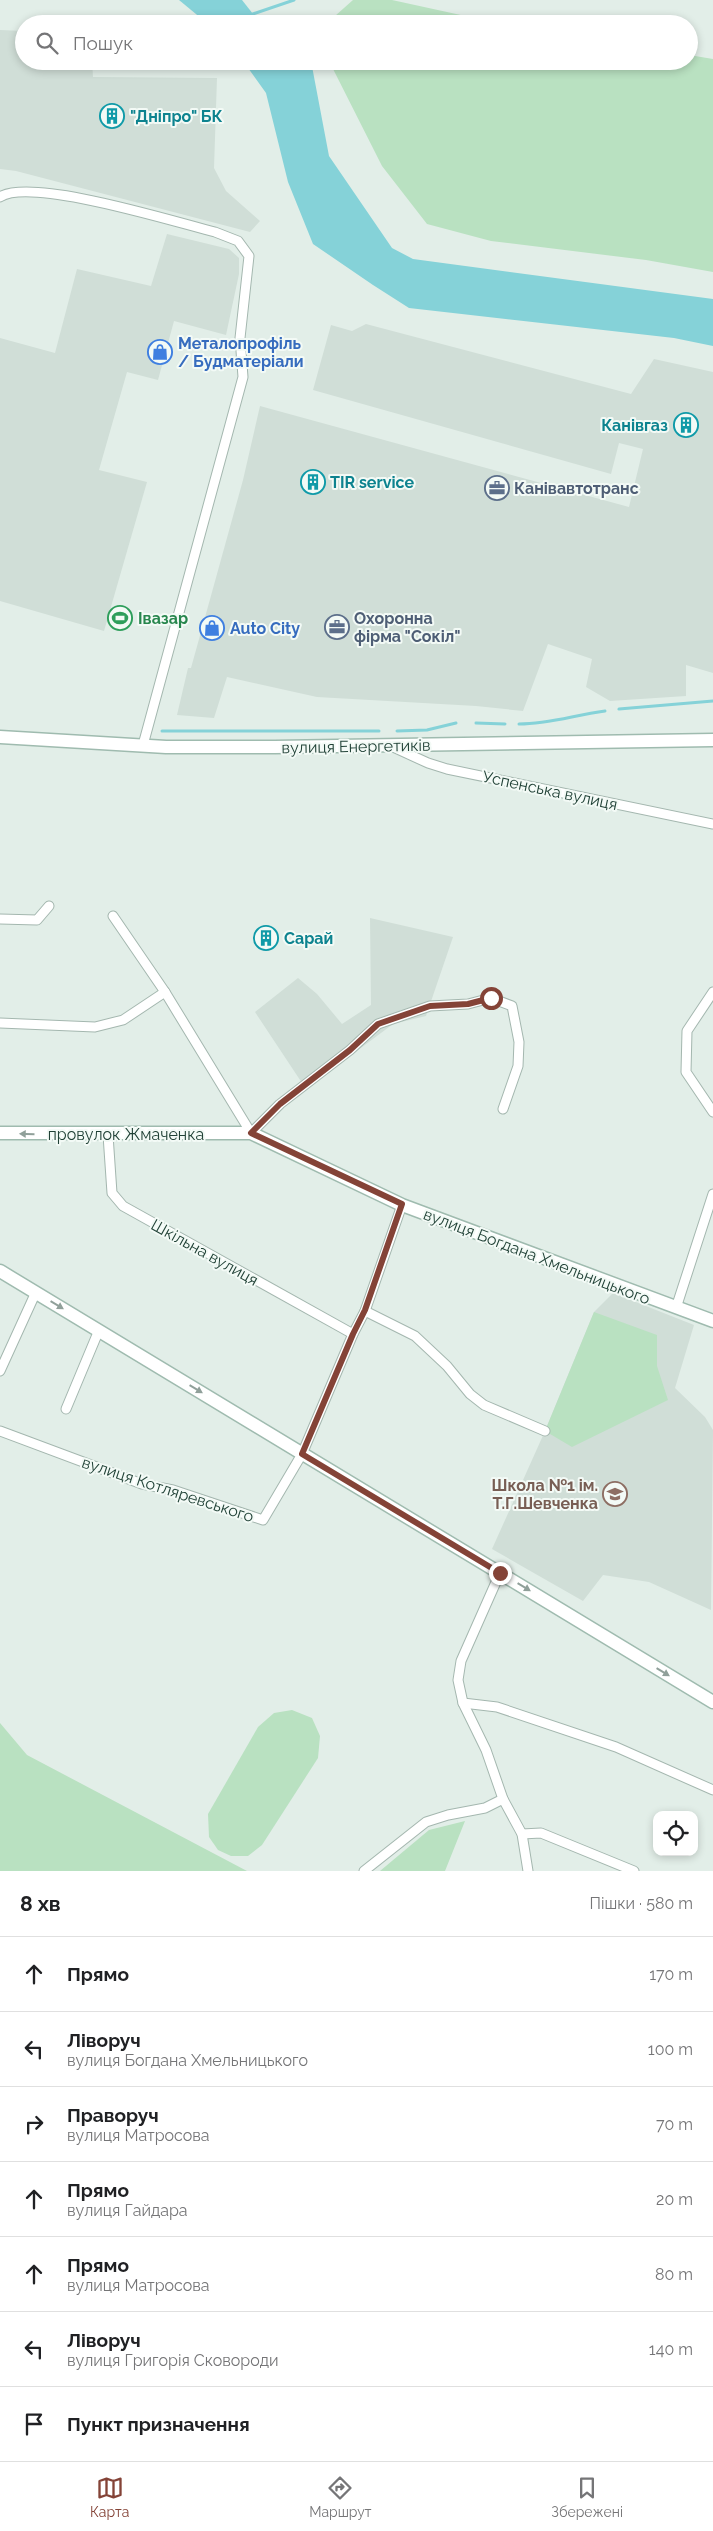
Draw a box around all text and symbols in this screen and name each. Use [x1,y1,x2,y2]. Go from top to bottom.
search box [15,15,698,70]
icon: search [33,29,61,57]
text: Пошук [73,32,133,54]
building icon: "Дніпро" БК [99,103,125,129]
place label: "Дніпро" БК [130,107,223,126]
place label: Металопрофіль / Будматеріали [178,334,304,371]
shop icon: Металопрофіль / Будматеріали [147,339,173,365]
building icon: Канівгаз [673,412,699,438]
place label: Канівгаз [601,416,668,435]
building icon: TIR service [300,469,326,495]
place label: TIR service [330,473,414,492]
office icon: Канівавтотранс [484,475,510,501]
place label: Канівавтотранс [514,479,639,498]
sports icon: Івазар [107,605,133,631]
place label: Івазар [138,609,188,628]
place label: Охоронна фірма "Сокіл" [354,609,461,646]
office icon: Охоронна фірма "Сокіл" [324,614,350,640]
shop icon: Auto City [199,615,225,641]
place label: Auto City [230,619,300,638]
street label: вулиця Енергетиків [281,736,431,757]
street label: Успенська вулиця [481,767,619,814]
building icon: Сарай [253,925,279,951]
place label: Сарай [284,929,333,948]
route start [480,987,503,1010]
street label: провулок Жмаченка [48,1125,204,1144]
one-way arrow [19,1130,35,1138]
street label: вулиця Богдана Хмельницького [421,1204,653,1309]
street label: Шкільна вулиця [148,1215,262,1290]
one-way arrow [50,1300,63,1309]
one-way arrow [189,1385,202,1394]
street label: вулиця Котляревського [80,1453,256,1526]
place label: Школа №1 ім. Т.Г.Шевченка [492,1476,598,1513]
school or university icon: Школа №1 ім. Т.Г.Шевченка [602,1481,628,1507]
route end [489,1562,512,1585]
one-way arrow [517,1583,530,1592]
one-way arrow [656,1667,669,1676]
map controls [653,1811,698,1856]
button: locate [653,1811,698,1856]
text: 8 хв [20,1891,61,1916]
text: Пішки · 580 m [590,1894,693,1913]
icon: ahead [20,1960,48,1988]
text: Прямо [67,1963,129,1985]
text: 170 m [649,1965,693,1984]
text: Ліворуч [67,2029,141,2051]
icon: left [20,2035,48,2063]
text: 100 m [648,2040,693,2059]
text: вулиця Богдана Хмельницького [67,2051,308,2070]
text: Праворуч [67,2104,159,2126]
icon: right [20,2110,48,2138]
text: 70 m [656,2115,693,2134]
text: вулиця Матросова [67,2126,210,2145]
text: Прямо [67,2179,129,2201]
icon: ahead [20,2185,48,2213]
text: 20 m [656,2190,693,2209]
text: вулиця Гайдара [67,2201,188,2220]
text: Прямо [67,2254,129,2276]
icon: ahead [20,2260,48,2288]
text: 80 m [655,2265,693,2284]
text: вулиця Матросова [67,2276,210,2295]
text: Ліворуч [67,2329,141,2351]
icon: left [20,2335,48,2363]
text: 140 m [649,2340,693,2359]
text: вулиця Григорія Сковороди [67,2351,278,2370]
icon: arrive [20,2410,48,2438]
text: Пункт призначення [67,2413,250,2435]
tab: Карта [90,2474,129,2520]
tab: Маршрут [309,2474,372,2520]
tab: Збережені [551,2474,623,2520]

